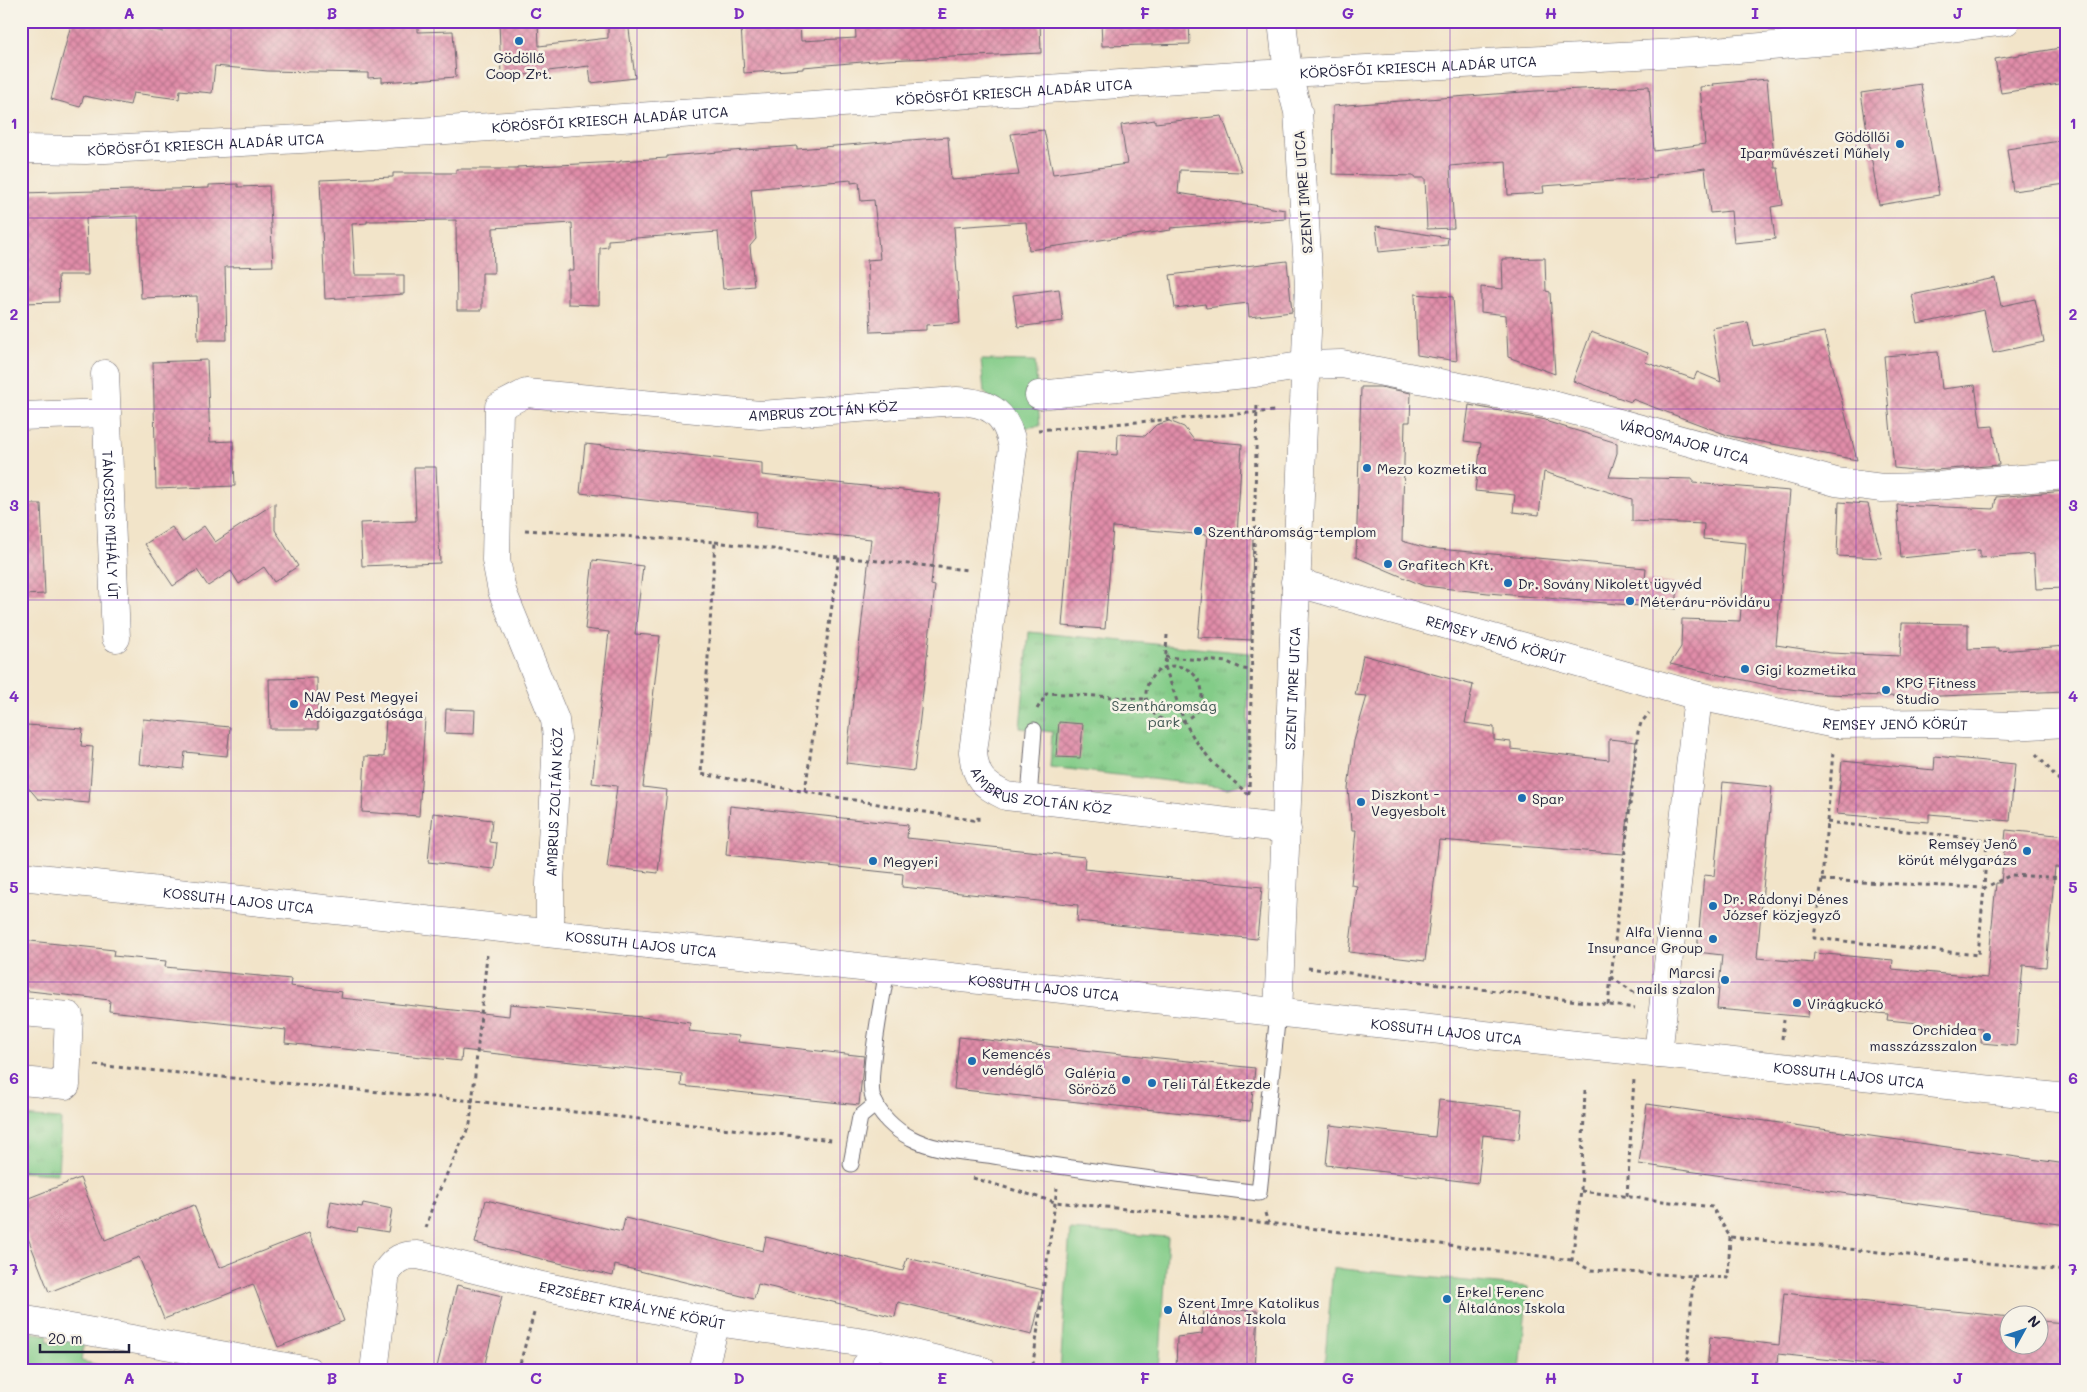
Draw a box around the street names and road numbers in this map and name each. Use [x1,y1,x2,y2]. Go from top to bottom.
street label: KÖRÖSFŐI KRIESCH ALADÁR UTCA [1299,51,1537,82]
street label: KÖRÖSFŐI KRIESCH ALADÁR UTCA [895,74,1133,109]
street label: KÖRÖSFŐI KRIESCH ALADÁR UTCA [491,101,729,136]
street label: KÖRÖSFŐI KRIESCH ALADÁR UTCA [87,128,325,159]
street label: SZENT IMRE UTCA [1289,130,1317,254]
street label: AMBRUS ZOLTÁN KÖZ [748,396,898,425]
street label: VÁROSMAJOR UTCA [1617,414,1752,468]
street label: TÁNCSICS MIHÁLY ÚT [99,450,124,600]
street label: REMSEY JENŐ KÖRÚT [1424,610,1569,668]
street label: SZENT IMRE UTCA [1280,626,1304,750]
street label: REMSEY JENŐ KÖRÚT [1821,712,1968,734]
street label: AMBRUS ZOLTÁN KÖZ [541,726,567,877]
street label: AMBRUS ZOLTÁN KÖZ [967,764,1113,818]
street label: KOSSUTH LAJOS UTCA [162,882,315,917]
street label: KOSSUTH LAJOS UTCA [565,926,718,961]
street label: KOSSUTH LAJOS UTCA [967,969,1121,1005]
street label: KOSSUTH LAJOS UTCA [1370,1013,1523,1048]
street label: KOSSUTH LAJOS UTCA [1773,1057,1926,1092]
street label: ERZSÉBET KIRÁLYNÉ KÖRÚT [537,1276,727,1333]

